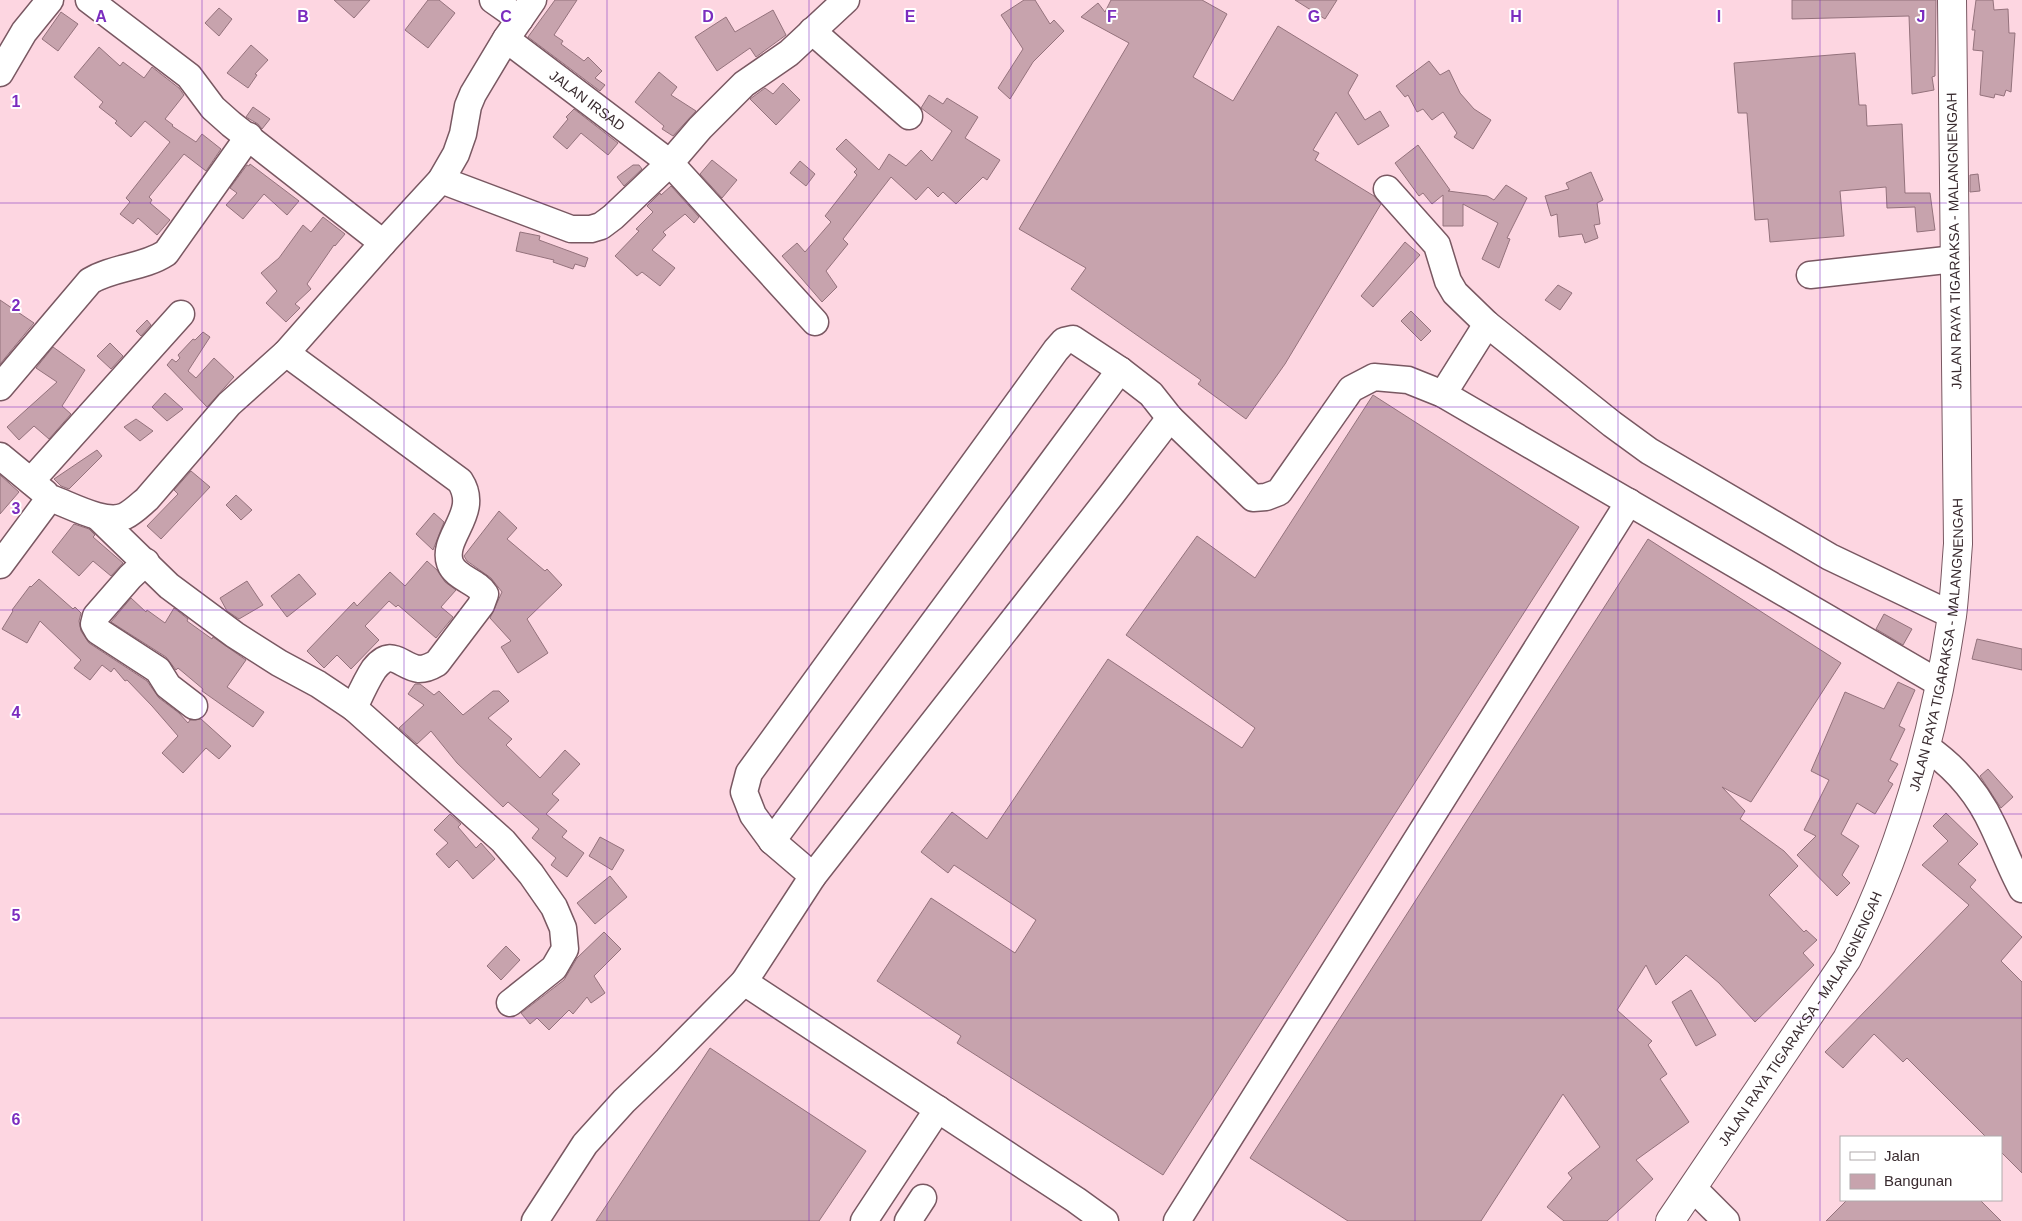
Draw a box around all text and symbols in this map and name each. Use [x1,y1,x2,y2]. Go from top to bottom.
text: A [95,8,107,25]
text: B [297,8,309,25]
text: C [500,8,512,25]
text: D [702,8,714,25]
text: E [905,8,916,25]
text: F [1107,8,1117,25]
text: G [1308,8,1320,25]
text: H [1510,8,1522,25]
text: I [1717,8,1721,25]
text: J [1917,8,1925,25]
street label: JALAN IRSAD [547,67,628,134]
street label: JALAN RAYA TIGARAKSA - MALANGNENGAH [1943,92,1965,390]
text: 1 [12,93,21,110]
text: 2 [12,297,21,314]
street label: JALAN RAYA TIGARAKSA - MALANGNENGAH [1906,498,1966,793]
text: 3 [12,500,21,517]
text: 4 [12,704,21,721]
street label: JALAN RAYA TIGARAKSA - MALANGNENGAH [1715,889,1885,1149]
text: 5 [12,907,21,924]
text: 6 [12,1111,21,1128]
legend [1840,1136,2002,1201]
text: Jalan [1884,1147,1920,1164]
text: Bangunan [1884,1172,1952,1189]

